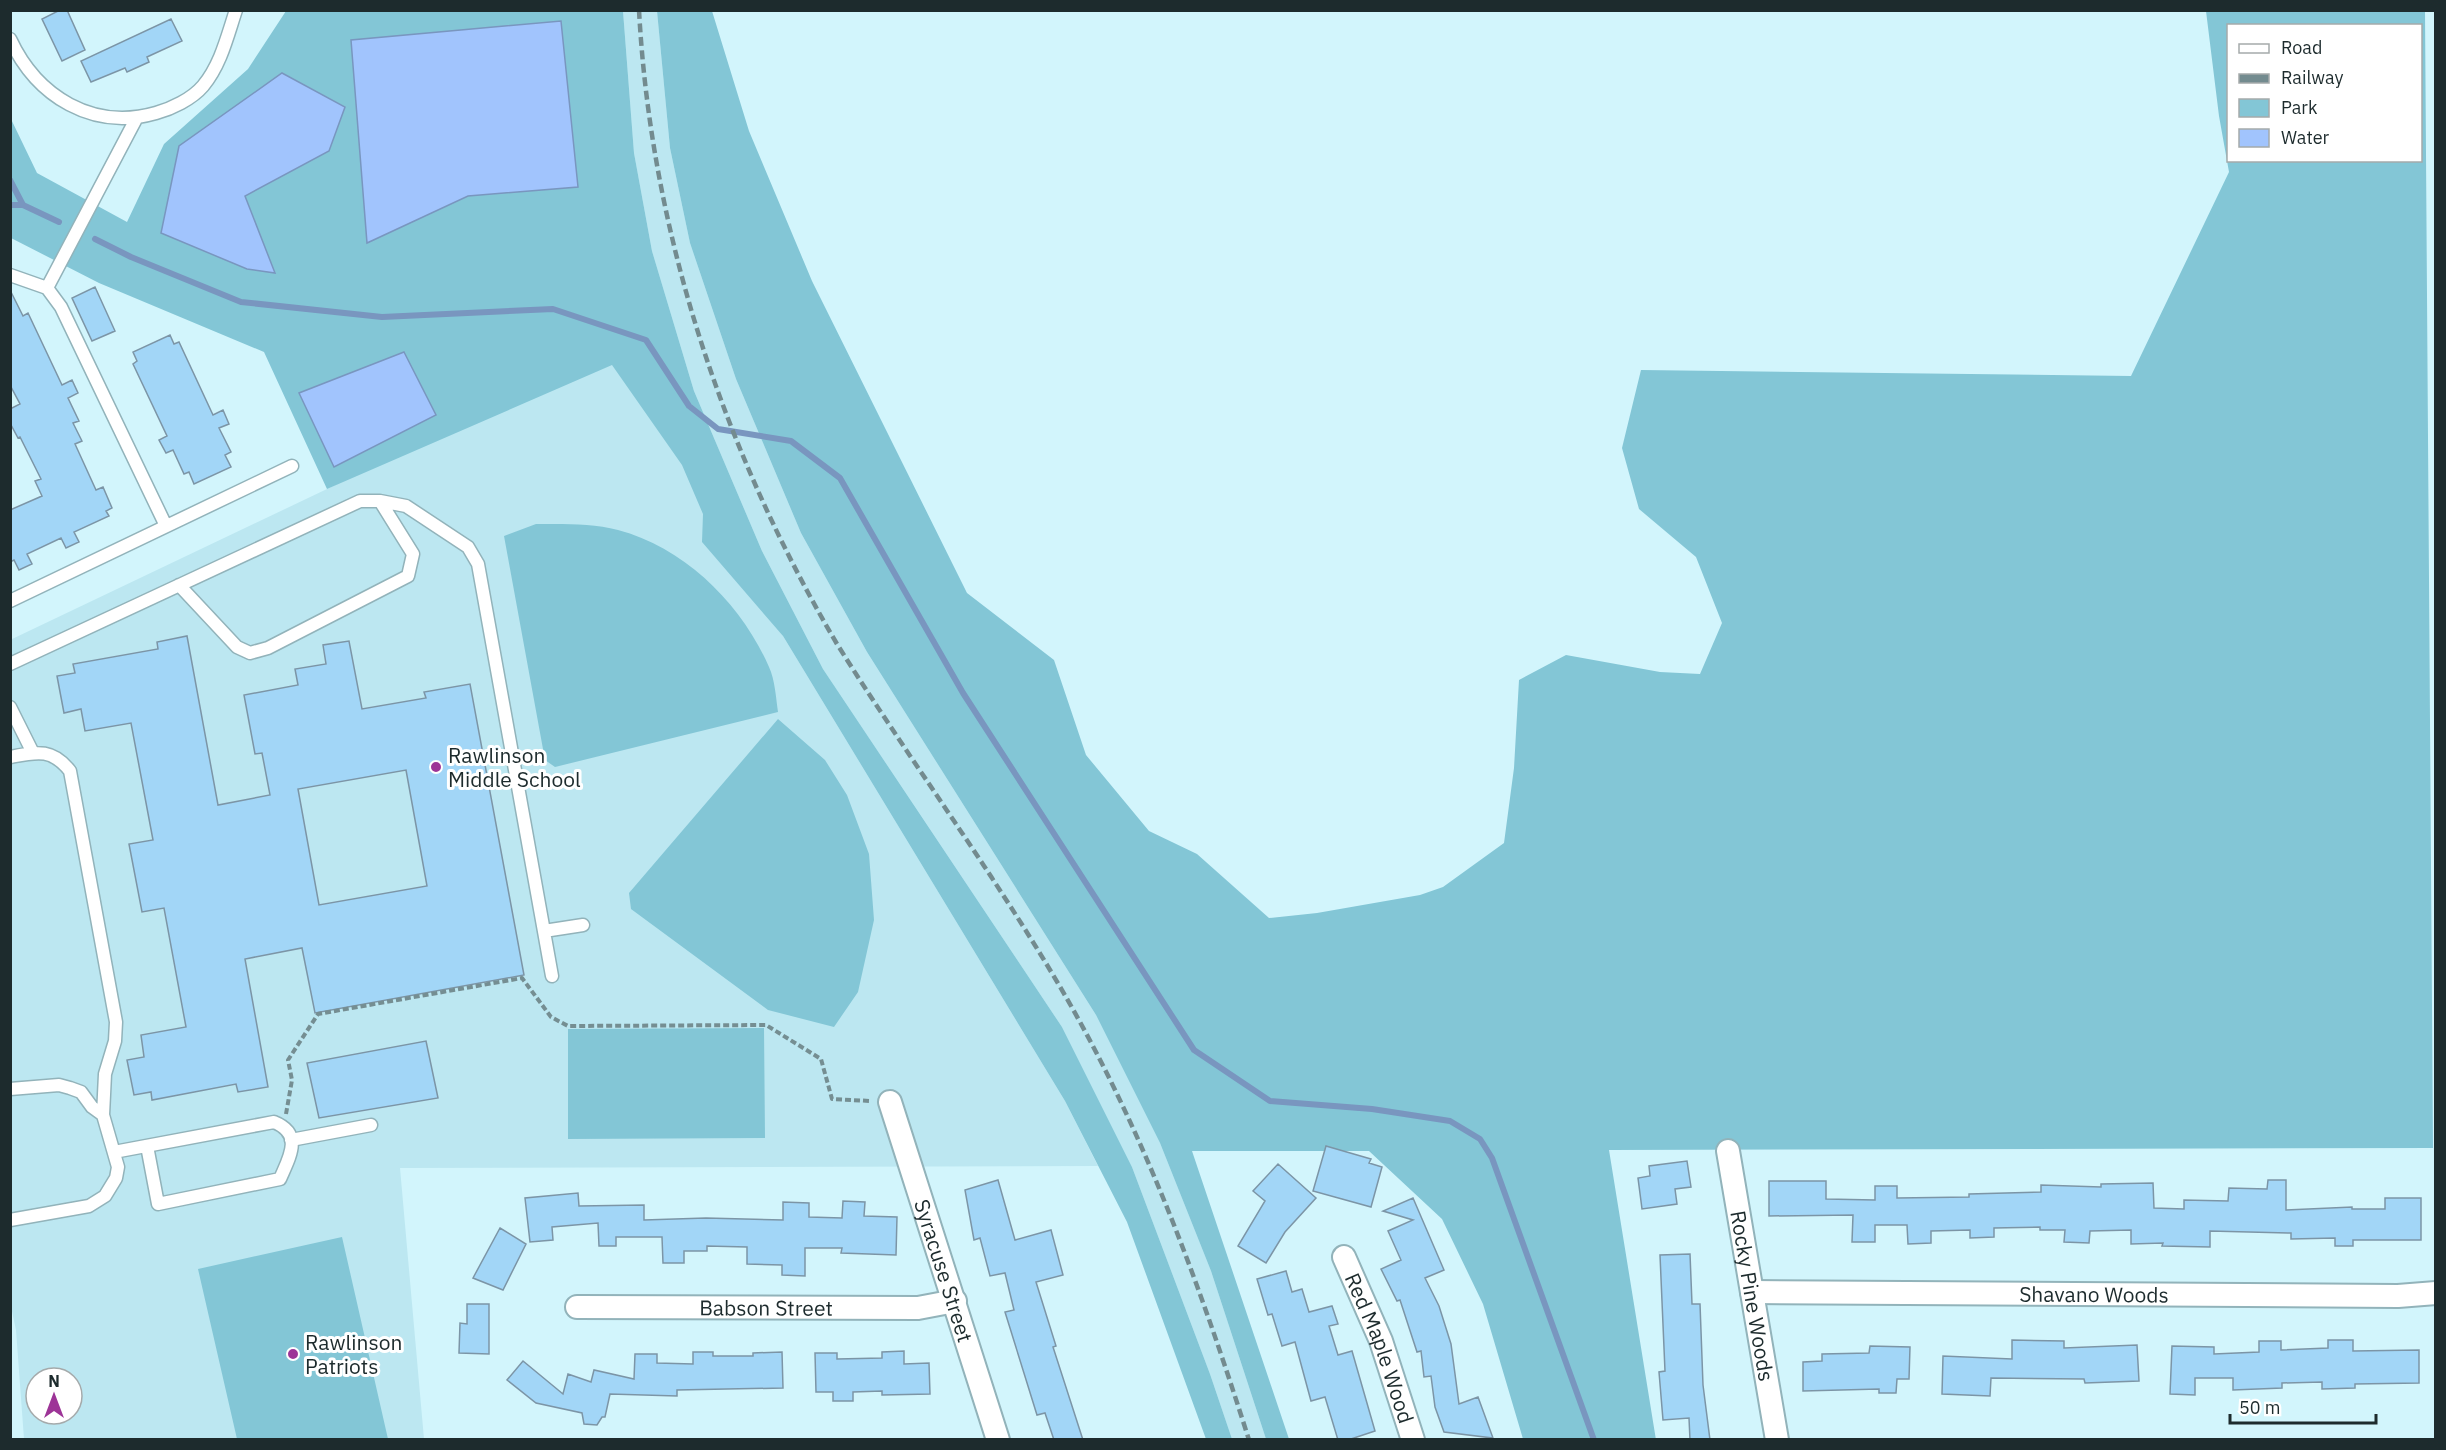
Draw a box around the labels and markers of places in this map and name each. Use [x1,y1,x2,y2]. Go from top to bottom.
place label: Rawlinson Middle School [448,741,581,793]
marker: Rawlinson Middle School [429,760,443,774]
place label: Rawlinson Patriots [305,1328,402,1380]
marker: Rawlinson Patriots [286,1347,300,1361]

